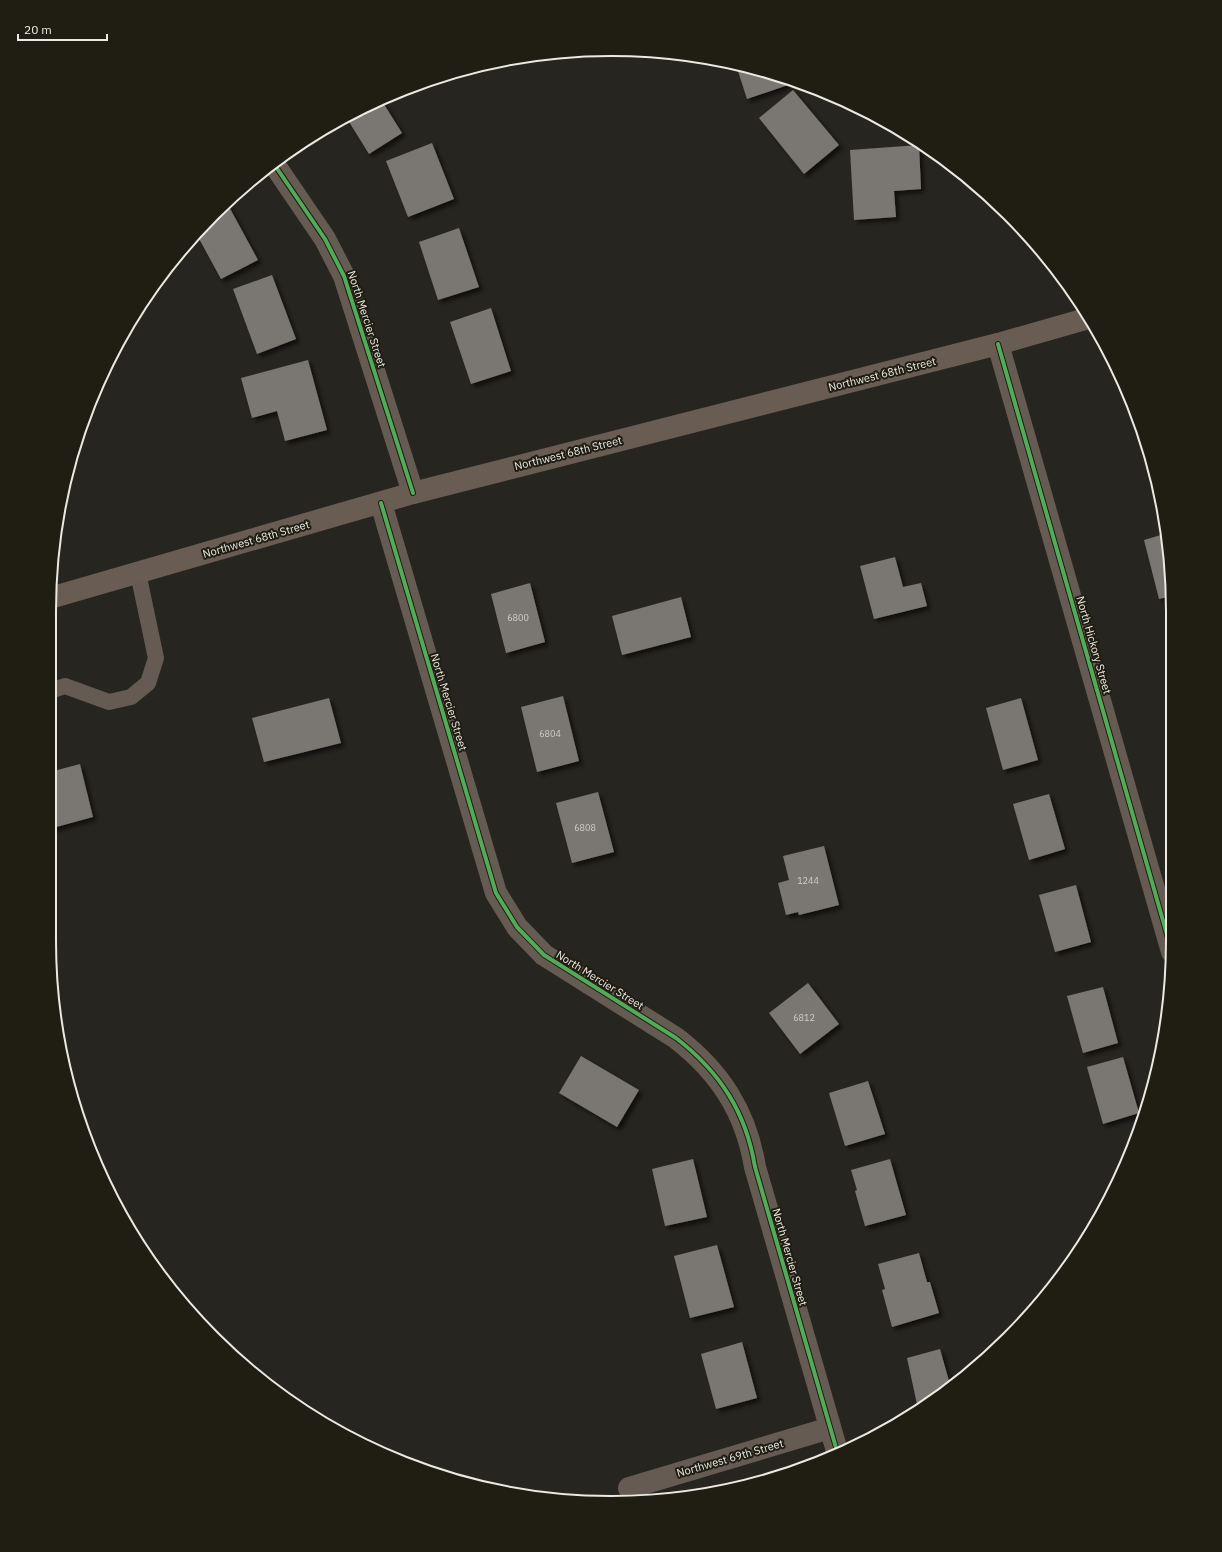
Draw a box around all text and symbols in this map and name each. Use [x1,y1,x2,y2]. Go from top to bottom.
scale bar [18,16,107,42]
text: 20 m [24,22,52,37]
street label: North Mercier Street [345,269,389,369]
street label: Northwest 68th Street [827,354,937,394]
street label: Northwest 68th Street [513,433,623,473]
street label: Northwest 68th Street [201,517,311,561]
street label: North Hickory Street [1073,595,1115,696]
house number: 6800 [507,612,529,623]
street label: North Mercier Street [428,652,470,752]
house number: 6804 [539,728,561,739]
house number: 6808 [574,822,596,833]
house number: 1244 [797,875,819,886]
street label: North Mercier Street [554,947,647,1013]
house number: 6812 [793,1012,815,1023]
street label: North Mercier Street [769,1207,811,1308]
street label: Northwest 69th Street [675,1436,785,1480]

